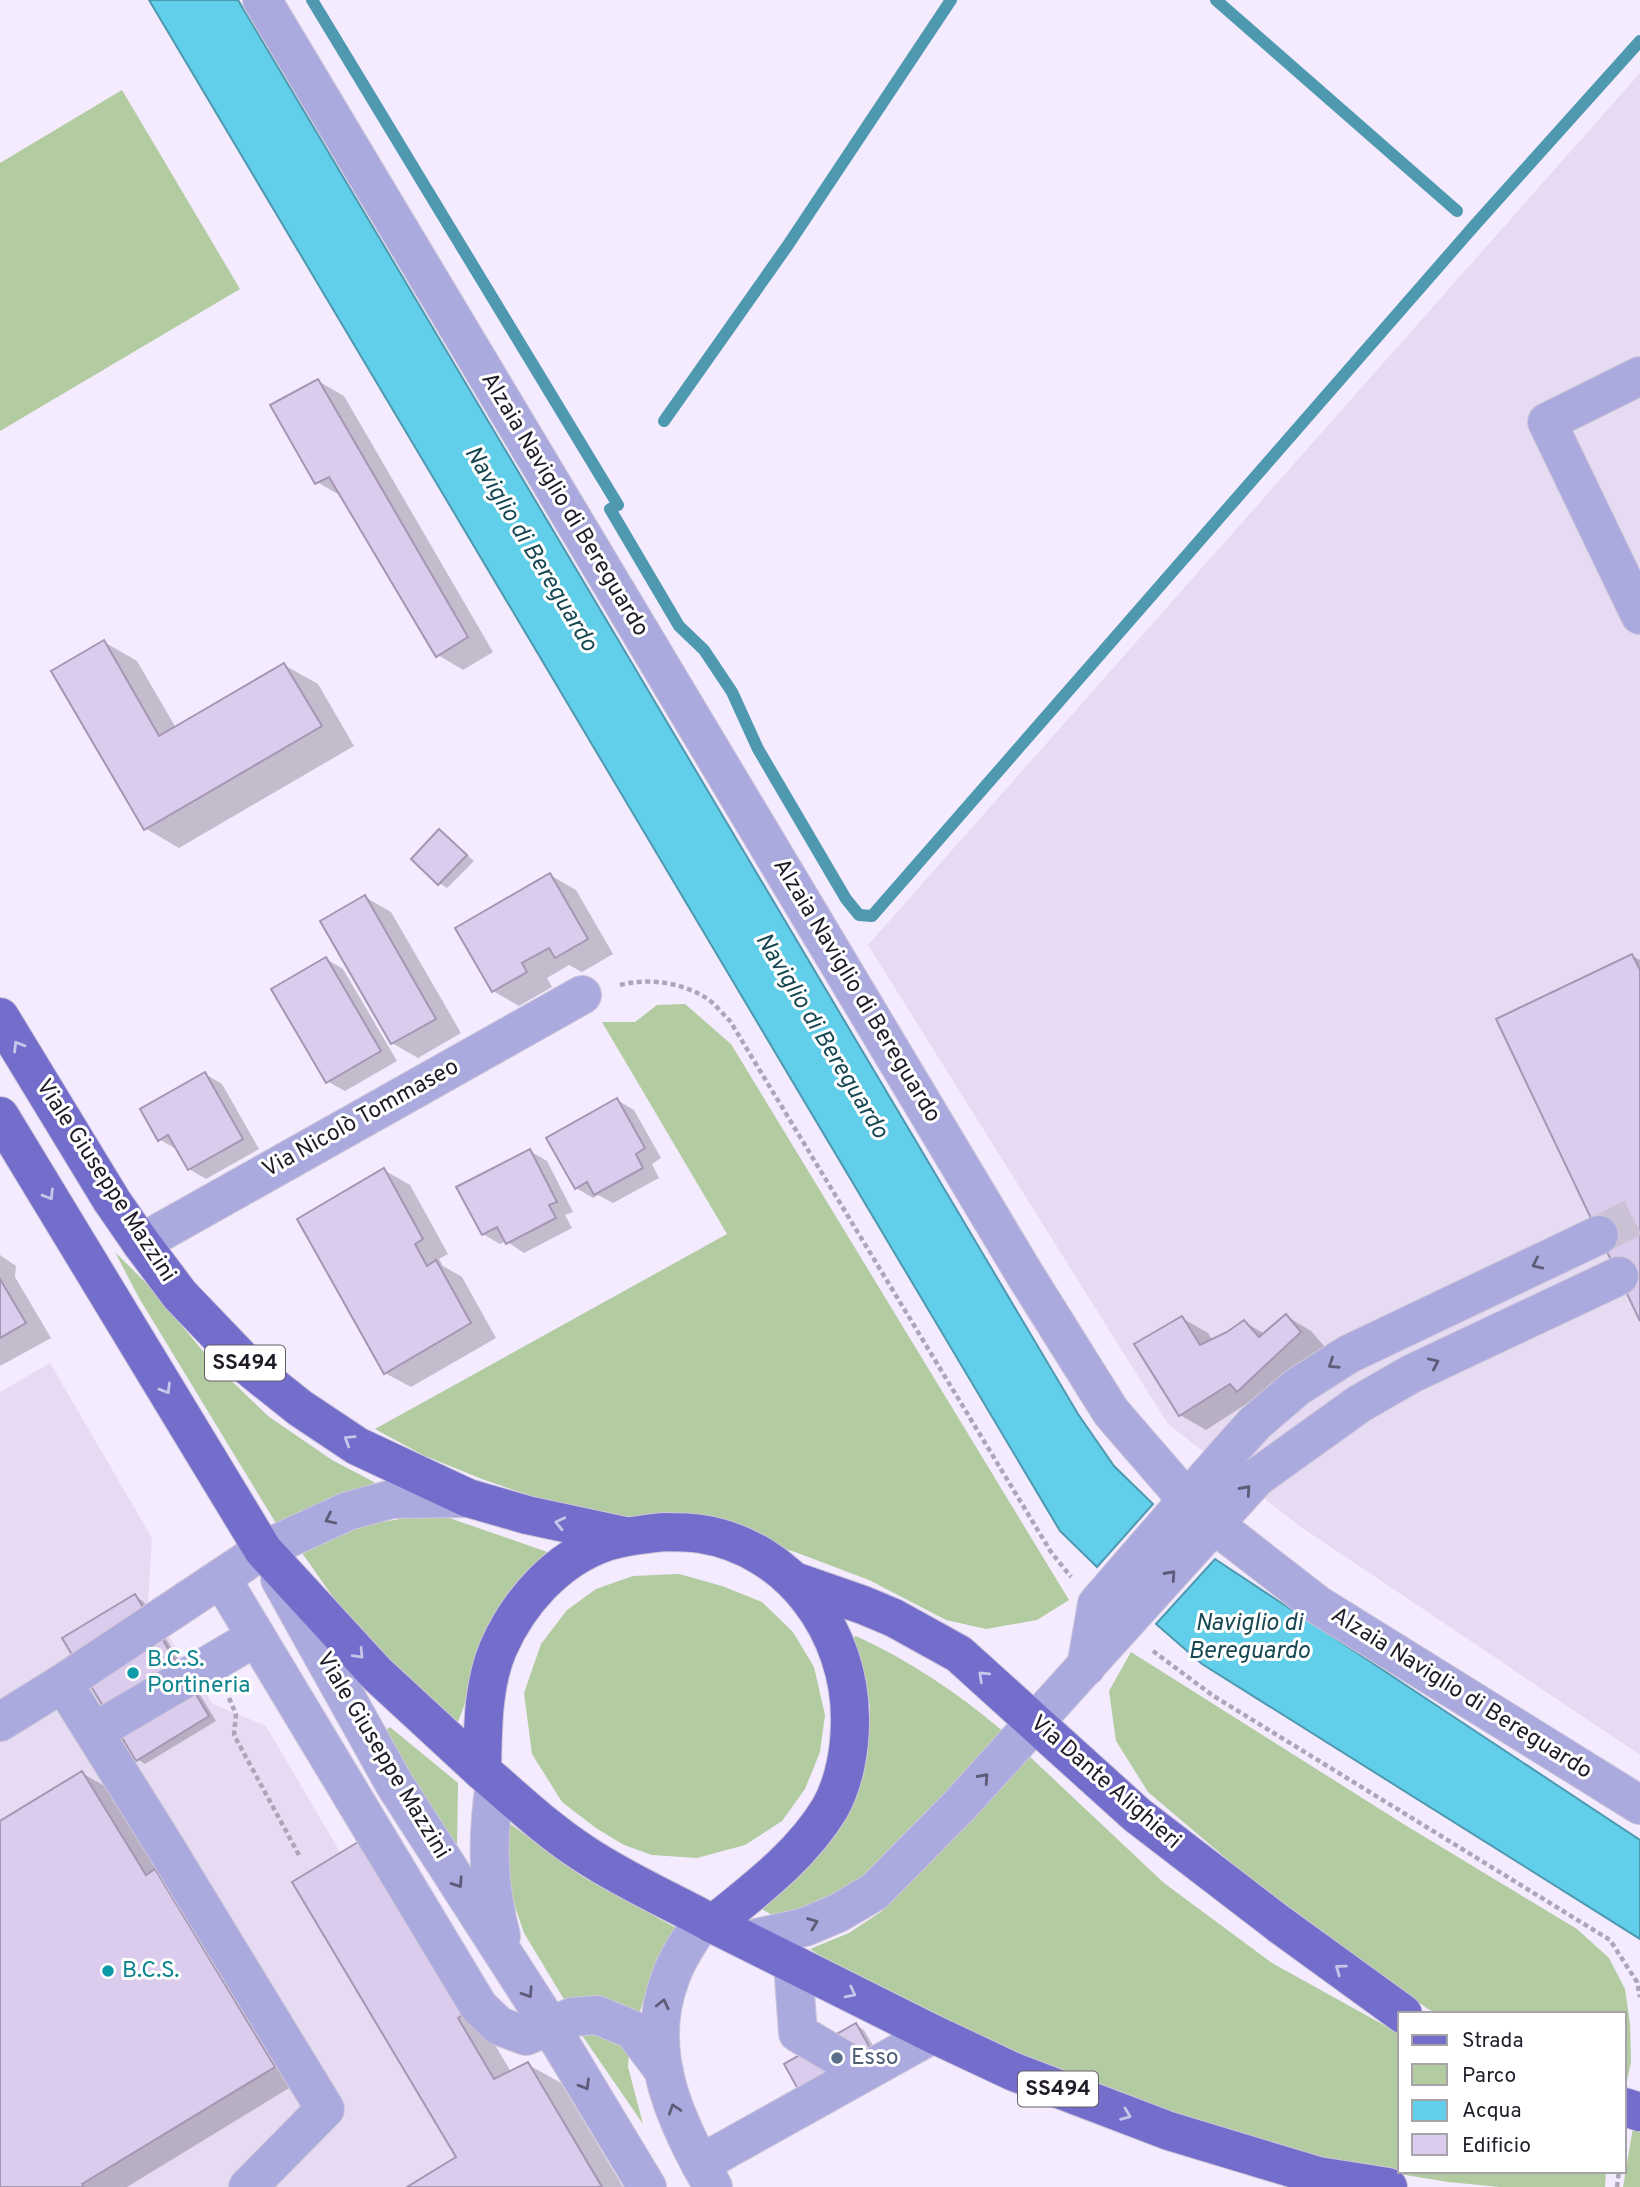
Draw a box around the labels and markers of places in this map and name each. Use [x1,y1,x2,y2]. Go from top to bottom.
place label: B.C.S. Portineria [147,1646,250,1701]
marker: B.C.S. Portineria [125,1665,141,1681]
place label: B.C.S. [122,1957,180,1986]
marker: B.C.S. [100,1963,116,1979]
place label: Esso [851,2044,899,2073]
marker: Esso [829,2050,845,2066]

